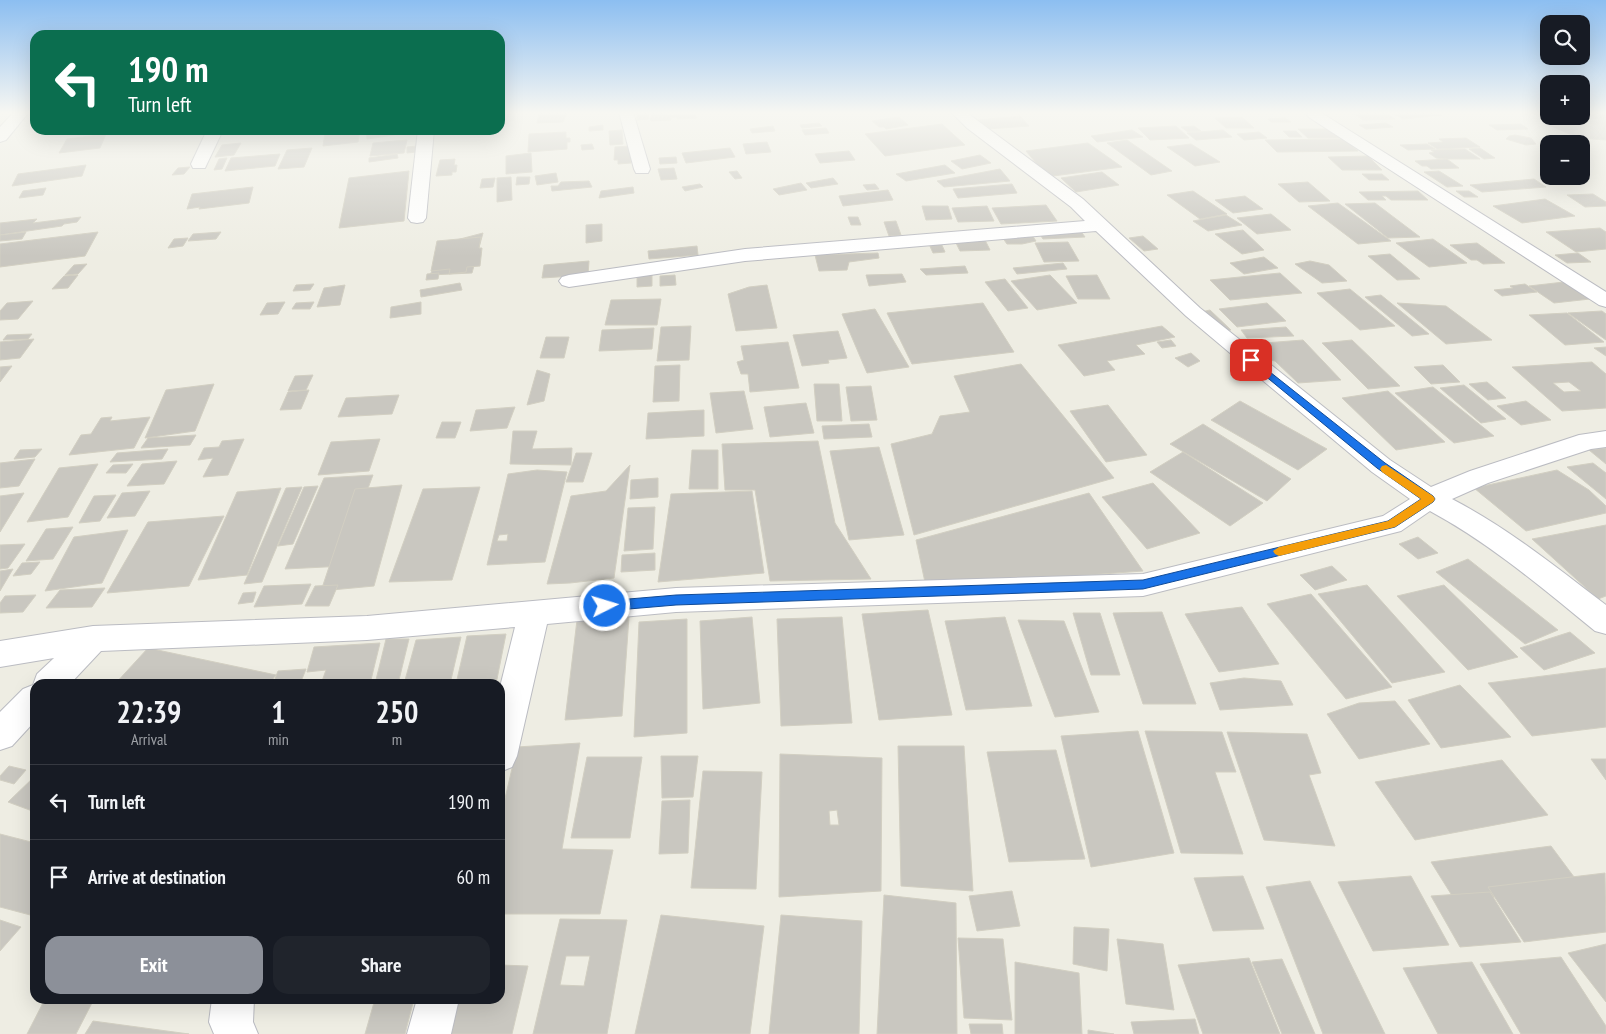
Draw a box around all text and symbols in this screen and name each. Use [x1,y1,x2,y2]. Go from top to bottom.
map controls [1540,15,1590,185]
button: search [1540,15,1590,65]
text: 190 m [128,46,209,92]
icon: left [45,50,110,115]
button: + [1540,75,1590,125]
text: Turn left [128,90,192,118]
button: − [1540,135,1590,185]
pin [1230,339,1272,381]
icon: arrive [1237,346,1265,374]
position arrow [578,579,630,631]
text: 22:39 [117,692,181,731]
text: 1 [271,692,286,731]
text: 250 [375,692,418,731]
text: Arrival [131,729,167,749]
text: min [268,729,289,749]
text: m [392,729,402,749]
icon: left [45,788,73,816]
text: Turn left [88,790,145,814]
text: 190 m [448,790,490,814]
icon: arrive [45,863,73,891]
text: Arrive at destination [88,865,226,889]
text: 60 m [457,865,490,889]
button: Exit [45,936,263,994]
button: Share [273,936,490,994]

